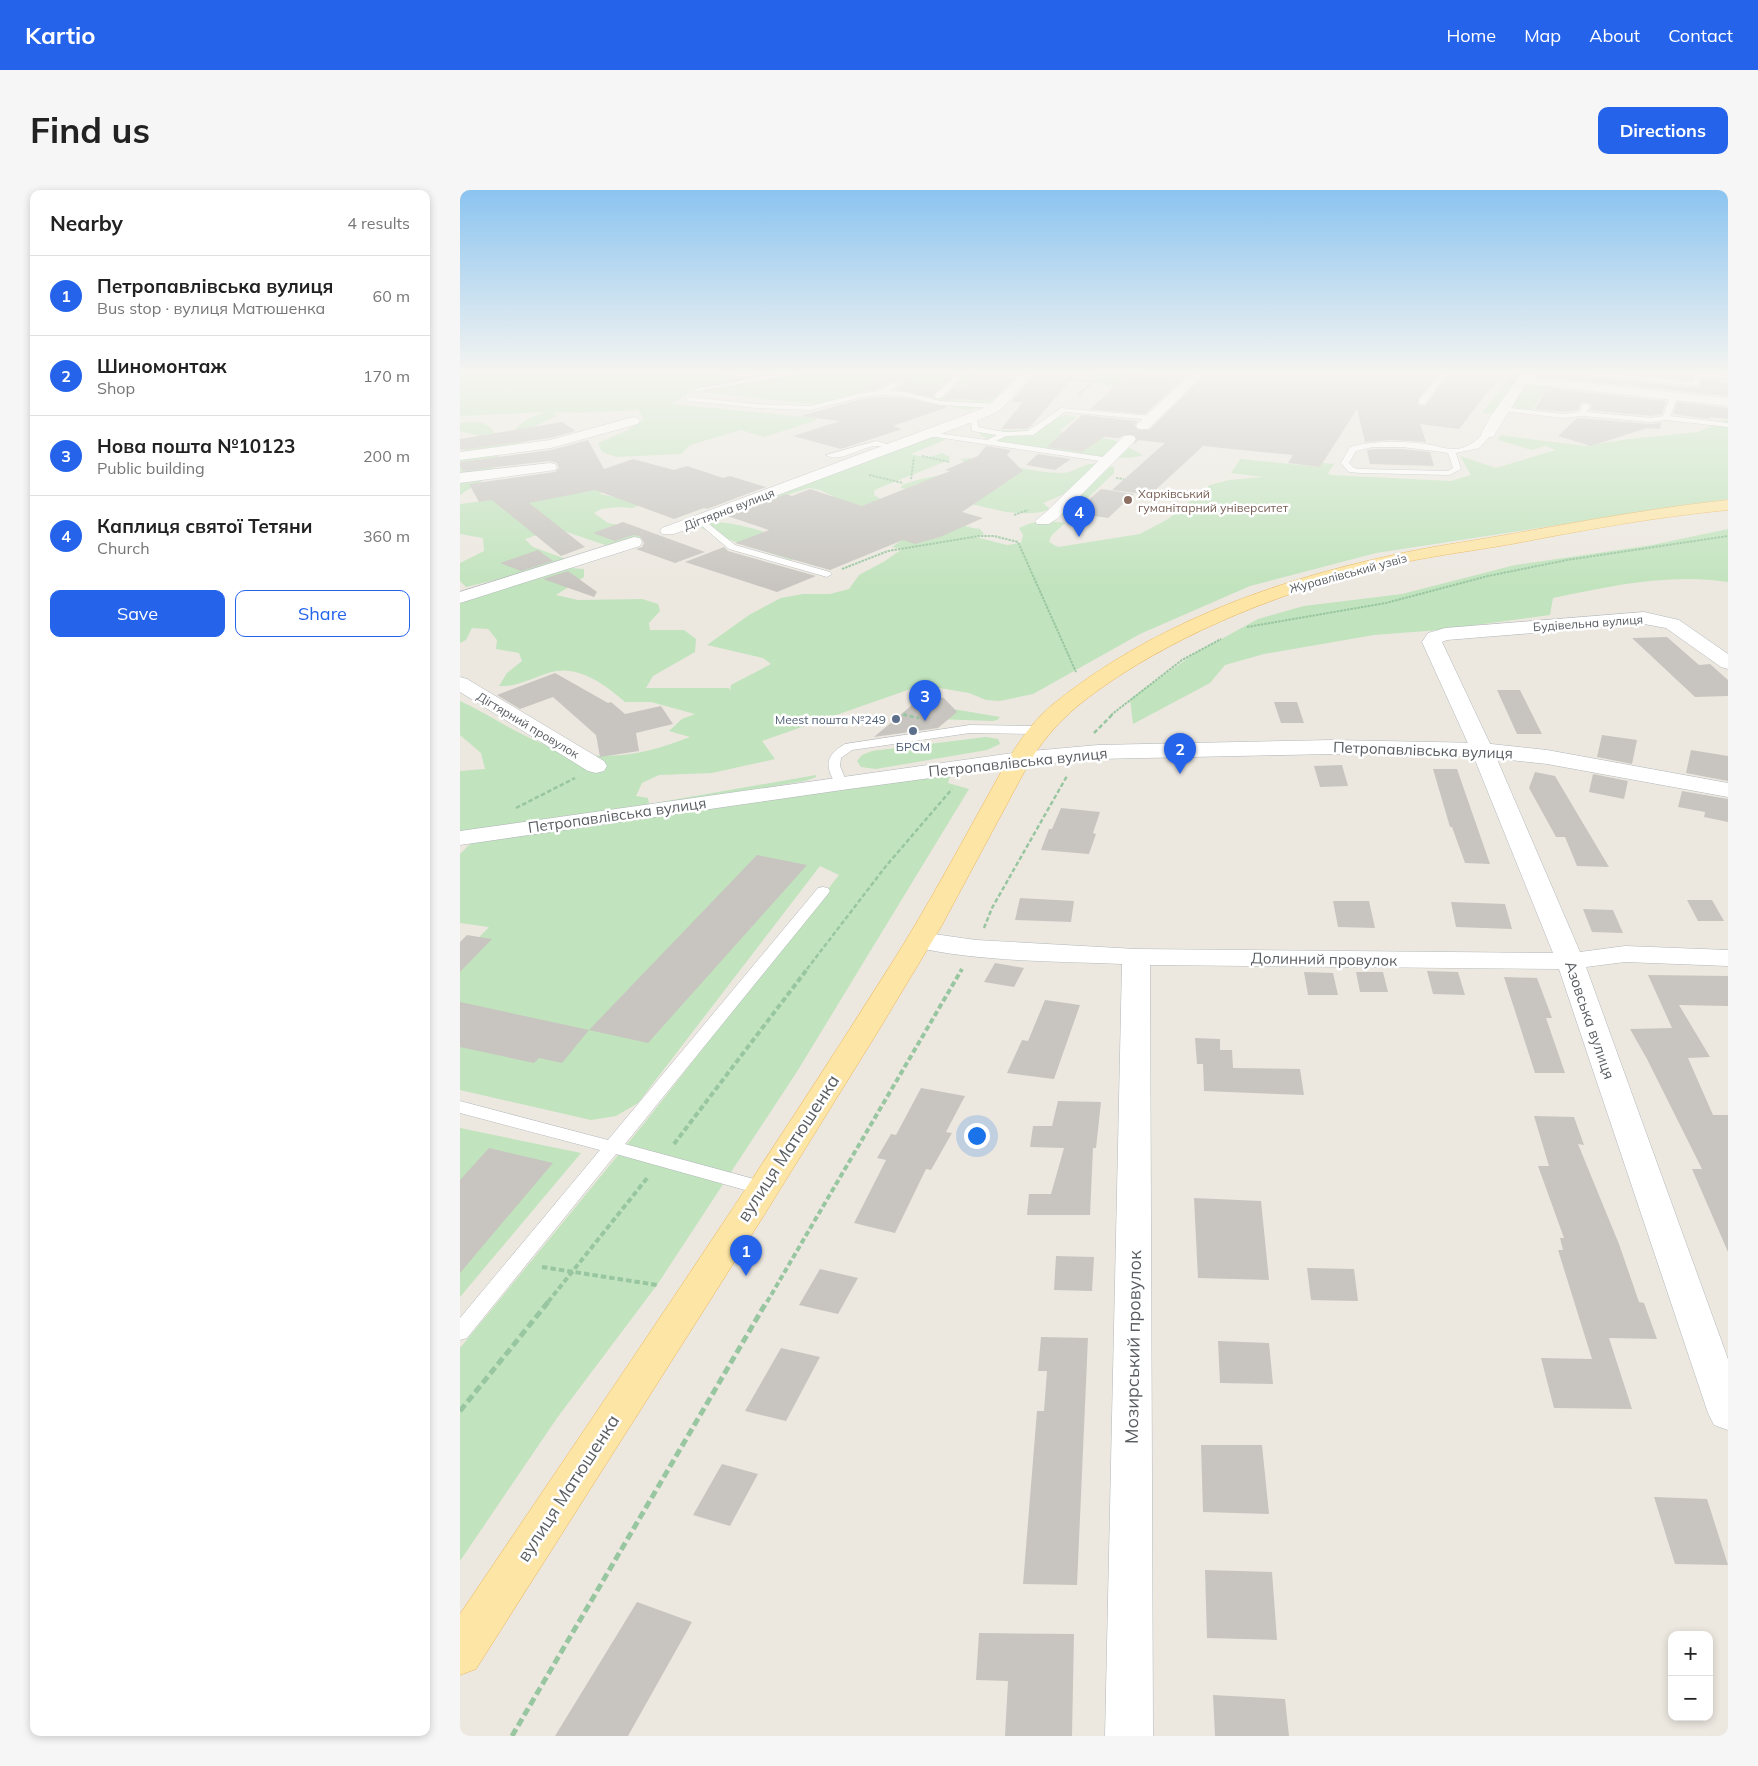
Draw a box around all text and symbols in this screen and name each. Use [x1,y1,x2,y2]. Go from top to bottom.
text: Kartio [25,20,96,50]
text: Home [1446,24,1496,47]
text: Map [1524,24,1561,47]
text: About [1589,24,1640,47]
text: Contact [1668,24,1733,47]
button: Directions [1598,107,1728,154]
text: Find us [30,108,150,152]
text: Nearby [50,210,123,236]
text: 4 results [347,213,410,233]
text: Петропавлівська вулиця [97,274,333,298]
text: 1 [61,286,71,306]
text: 60 m [373,286,410,306]
text: Bus stop · вулиця Матюшенка [97,298,325,318]
text: Шиномонтаж [97,354,227,378]
text: 2 [61,366,71,386]
text: 170 m [363,366,410,386]
text: Shop [97,378,135,398]
text: Нова пошта №10123 [97,434,295,458]
text: 3 [61,446,71,466]
text: 200 m [363,446,410,466]
text: Public building [97,458,205,478]
street label: Дігтярна вулиця [681,485,777,533]
place label: Харківський гуманітарний університет [1138,486,1289,515]
marker: Харківський гуманітарний університет [1122,494,1134,506]
pin: 4 [1063,496,1095,537]
text: Каплиця святої Тетяни [97,514,312,538]
text: 4 [61,526,71,546]
text: 360 m [363,526,410,546]
text: Church [97,538,150,558]
street label: Журавлівський узвіз [1288,550,1408,596]
button: Save [50,590,225,637]
button: Share [235,590,410,637]
street label: Будівельна вулиця [1532,612,1644,634]
pin: 3 [909,680,941,721]
street label: Дігтярний провулок [474,688,582,762]
place label: Meest пошта №249 [775,712,886,727]
marker: Meest пошта №249 [890,713,902,725]
marker: БРСМ [907,725,919,737]
pin: 2 [1164,733,1196,774]
street label: Петропавлівська вулиця [1333,737,1513,763]
place label: БРСМ [896,739,930,754]
street label: Петропавлівська вулиця [928,743,1108,781]
street label: Петропавлівська вулиця [527,793,707,837]
street label: Долинний провулок [1251,948,1398,970]
street label: Азовська вулиця [1561,958,1619,1082]
street label: вулиця Матюшенка [732,1070,844,1226]
your location [964,1123,990,1149]
pin: 1 [730,1235,762,1276]
street label: Мозирський провулок [1120,1250,1146,1444]
street label: вулиця Матюшенка [512,1410,624,1566]
map controls [1668,1631,1713,1721]
button: + [1668,1631,1713,1676]
button: − [1668,1676,1713,1721]

